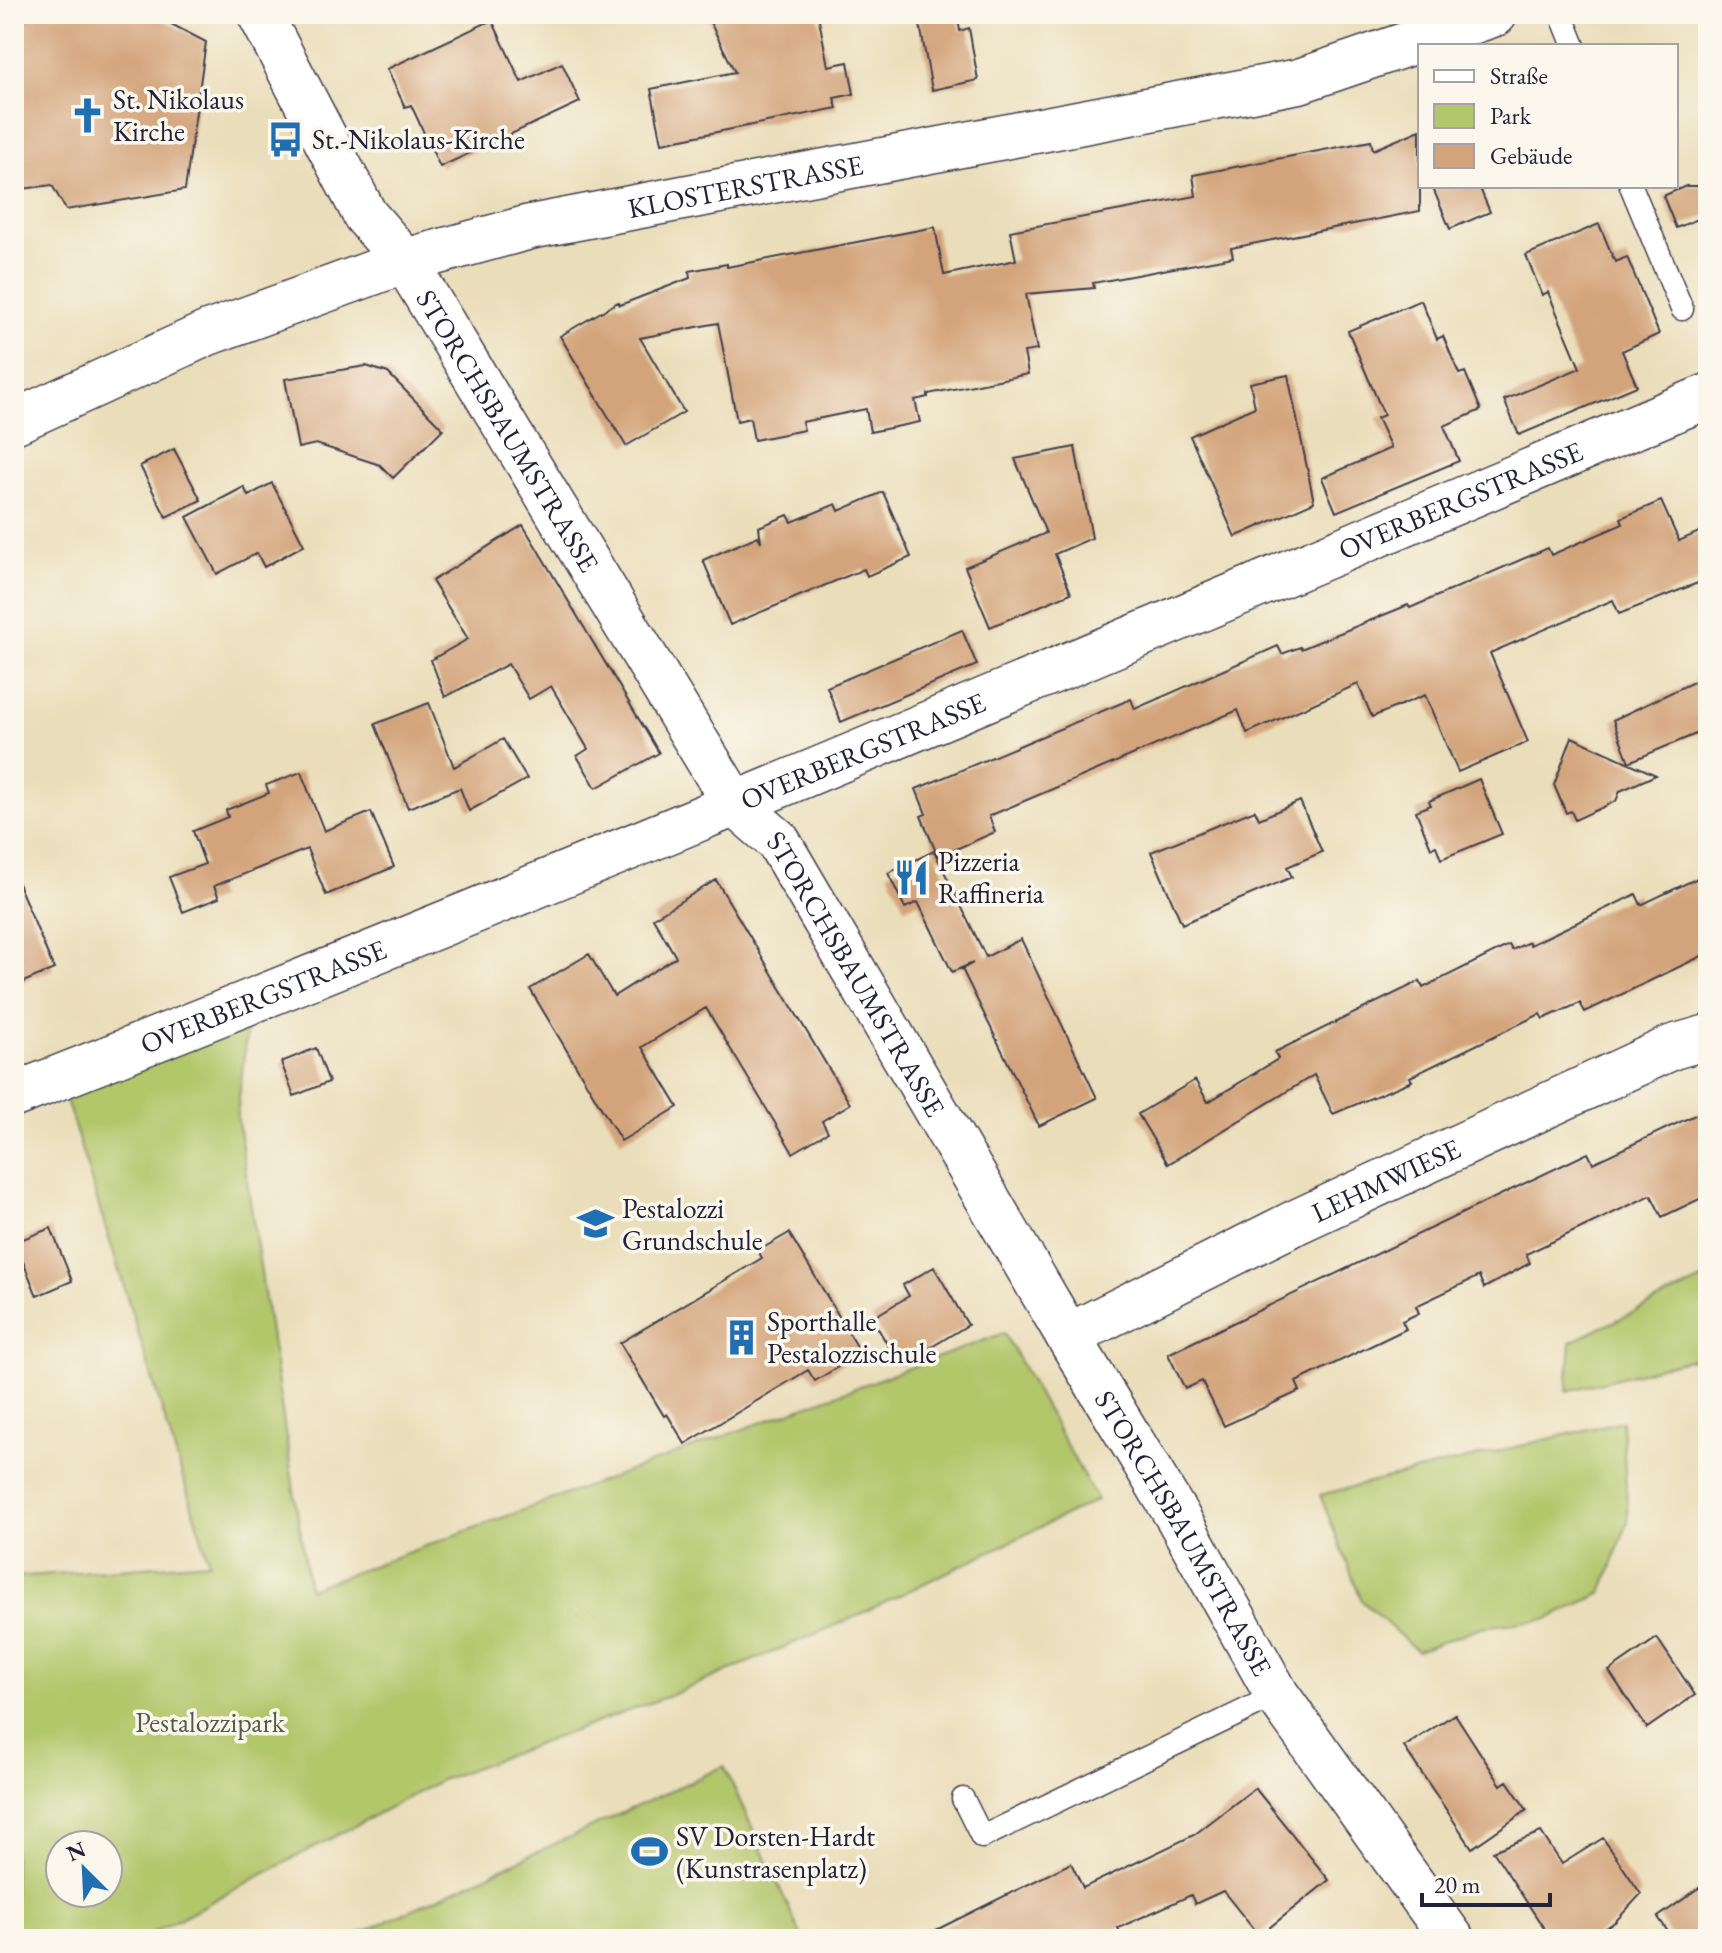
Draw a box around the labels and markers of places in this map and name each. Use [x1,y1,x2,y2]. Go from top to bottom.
place label: St. Nikolaus Kirche [113,81,244,149]
church icon: St. Nikolaus Kirche [68,96,106,134]
bus stop icon: St.-Nikolaus-Kirche [267,120,305,158]
place label: St.-Nikolaus-Kirche [312,121,525,157]
place label: Pizzeria Raffineria [938,843,1045,911]
restaurant icon: Pizzeria Raffineria [893,858,931,896]
place label: Pestalozzi Grundschule [622,1190,763,1258]
school or university icon: Pestalozzi Grundschule [577,1205,615,1243]
place label: Sporthalle Pestalozzischule [767,1303,936,1371]
building icon: Sporthalle Pestalozzischule [722,1318,760,1356]
place label: SV Dorsten-Hardt (Kunstrasenplatz) [676,1818,875,1886]
sports icon: SV Dorsten-Hardt (Kunstrasenplatz) [631,1833,669,1871]

